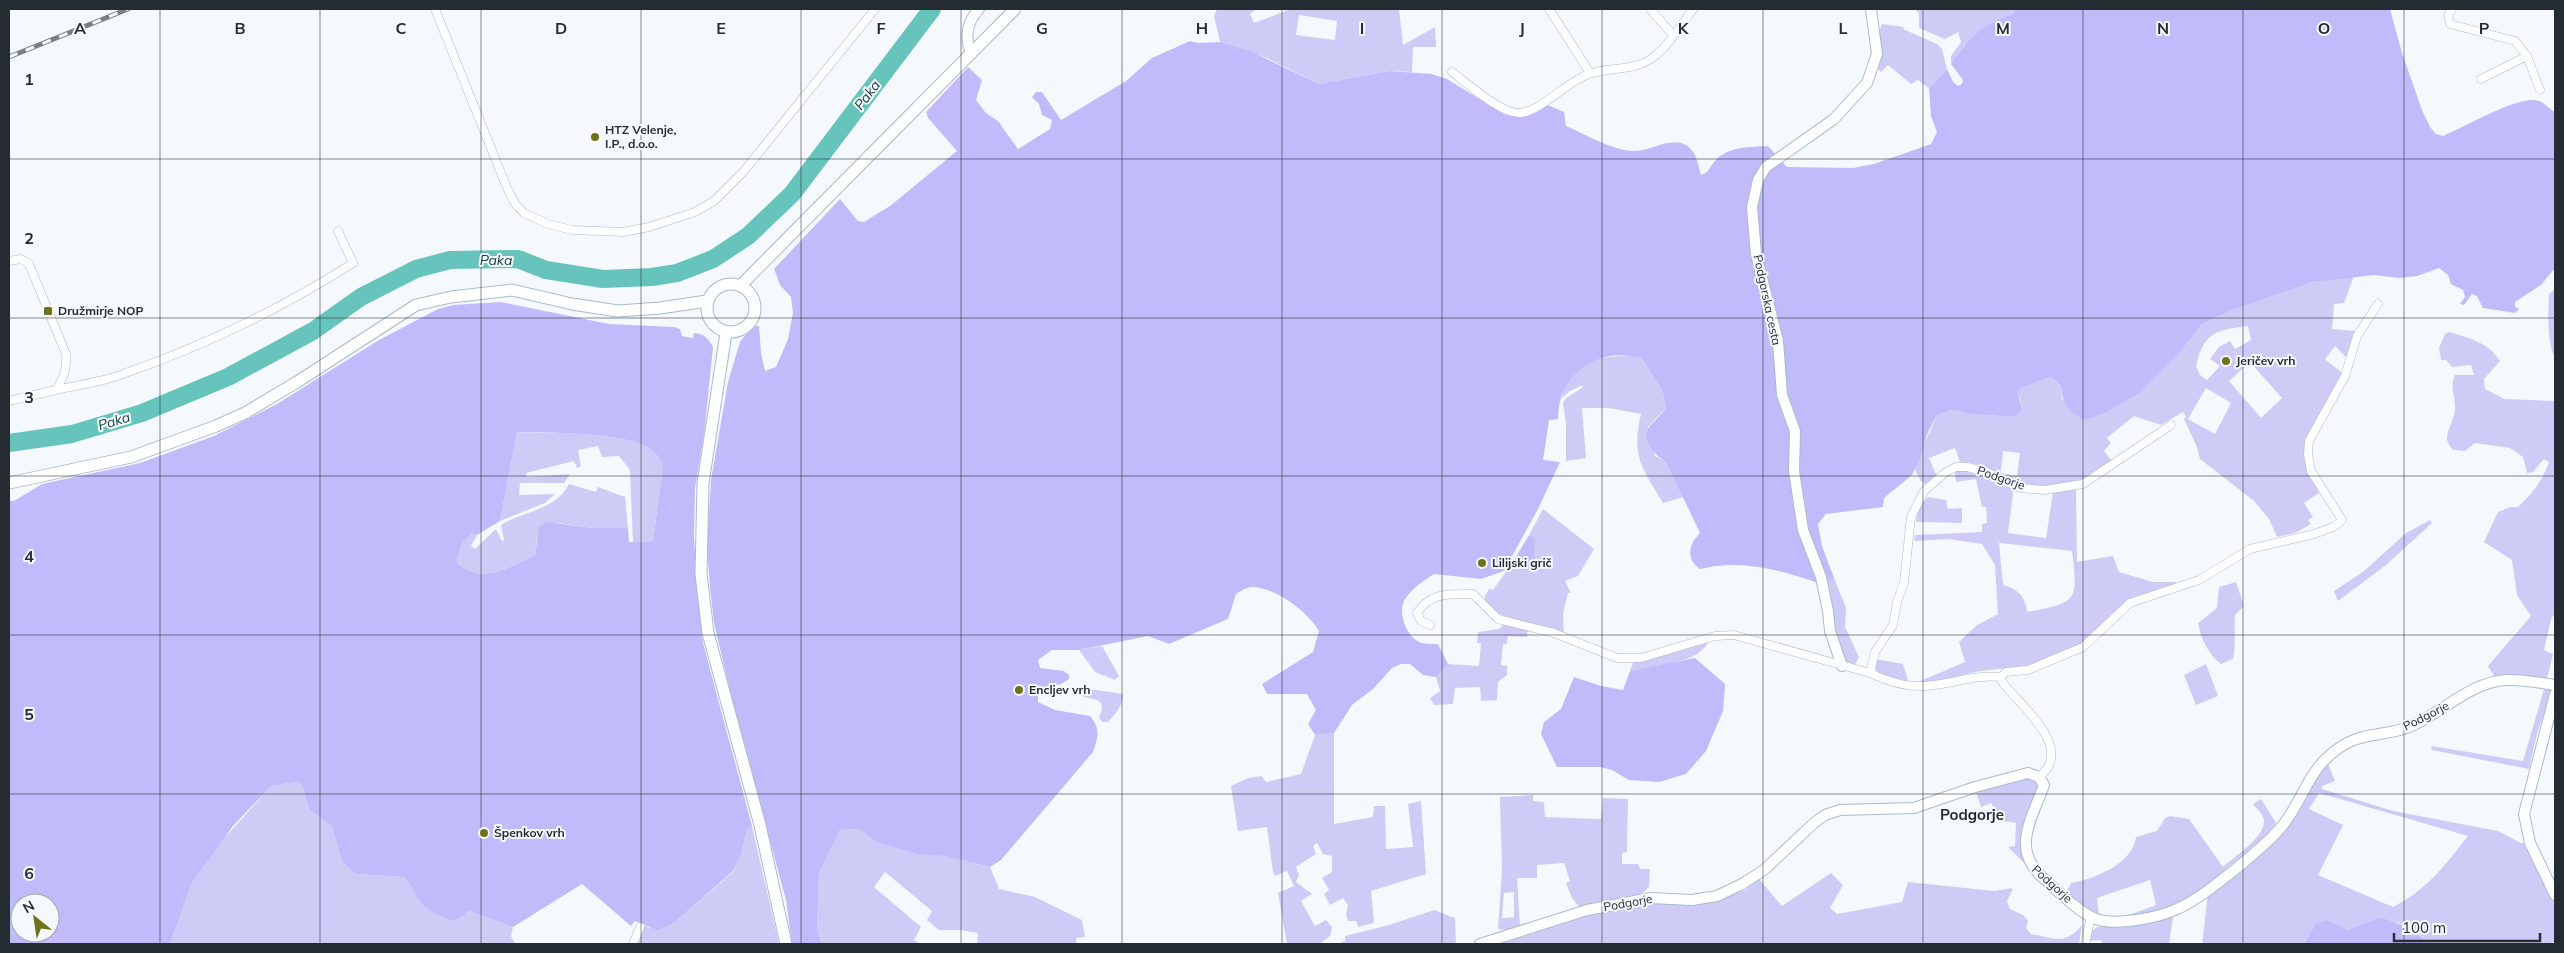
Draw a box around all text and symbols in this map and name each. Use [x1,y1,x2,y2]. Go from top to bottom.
text: A [74,18,86,38]
text: B [234,18,246,38]
text: C [396,18,407,38]
text: D [555,18,567,38]
text: E [716,18,726,38]
text: F [876,18,886,38]
text: G [1036,18,1048,38]
text: H [1196,18,1208,38]
text: I [1360,18,1364,38]
text: J [1519,18,1525,38]
text: K [1678,18,1690,38]
text: L [1839,18,1848,38]
text: M [1996,18,2010,38]
text: N [2157,18,2169,38]
text: O [2318,18,2330,38]
text: P [2479,18,2490,38]
text: 1 [24,69,34,89]
water label: Paka [850,77,884,113]
place label: HTZ Velenje, I.P., d.o.o. [605,122,676,151]
marker: HTZ Velenje, I.P., d.o.o. [589,131,601,143]
text: 2 [24,228,34,248]
water label: Paka [480,251,512,269]
street label: Podgorska cesta [1751,253,1784,346]
place label: Družmirje NOP [58,303,143,318]
marker: Družmirje NOP [42,305,54,317]
place label: Jeričev vrh [2236,353,2295,368]
marker: Jeričev vrh [2220,355,2232,367]
text: 3 [24,387,34,407]
water label: Paka [96,408,132,434]
street label: Podgorje [1975,462,2027,493]
text: 4 [24,546,34,566]
place label: Lilijski grič [1492,555,1552,570]
marker: Lilijski grič [1476,557,1488,569]
place label: Encljev vrh [1029,682,1090,697]
marker: Encljev vrh [1013,684,1025,696]
street label: Podgorje [2400,698,2451,733]
text: 5 [24,704,34,724]
district label: Podgorje [1940,805,2004,824]
place label: Špenkov vrh [494,825,565,840]
marker: Špenkov vrh [478,827,490,839]
street label: Podgorje [2029,862,2076,906]
text: 6 [24,863,34,883]
street label: Podgorje [1602,891,1654,914]
north arrow [10,893,60,943]
text: N [19,896,38,917]
scale bar [2394,910,2540,942]
text: 100 m [2402,918,2446,937]

